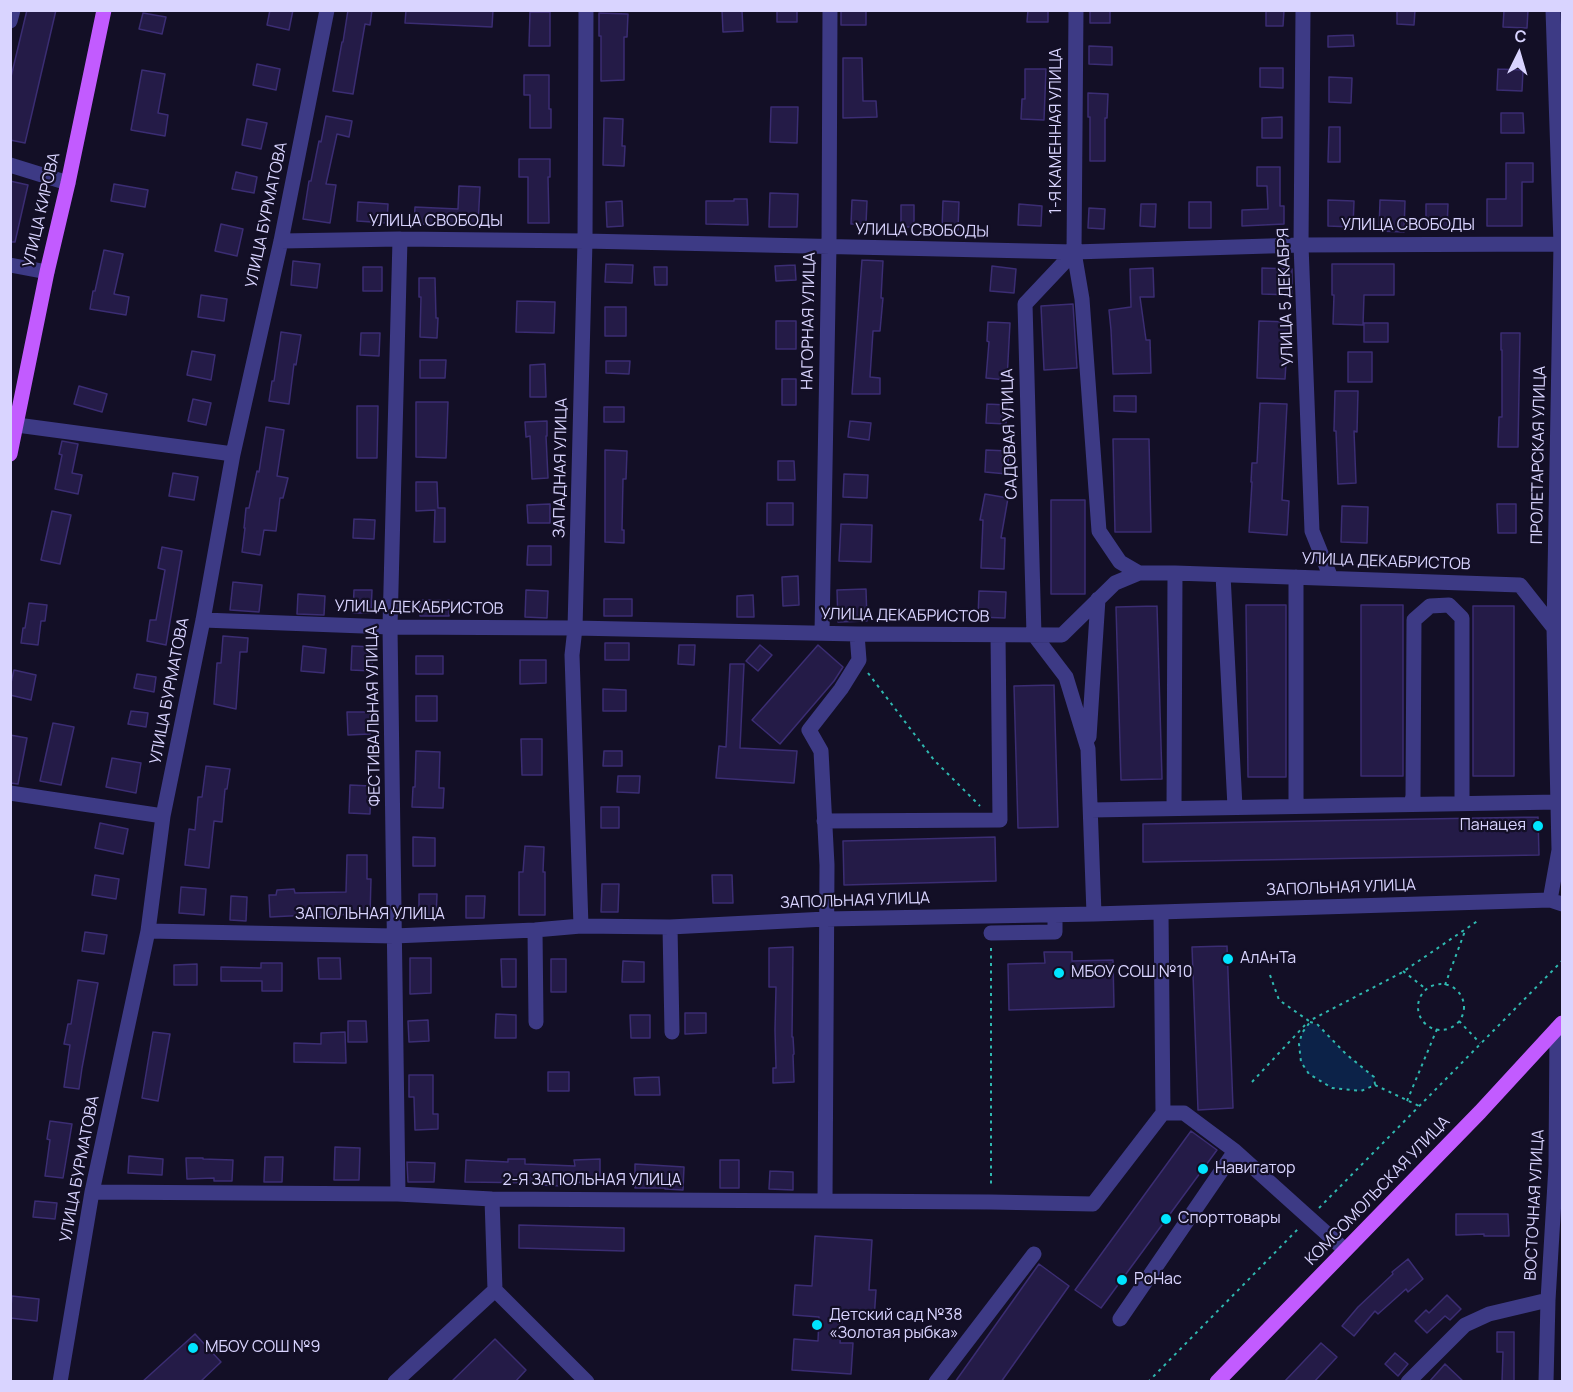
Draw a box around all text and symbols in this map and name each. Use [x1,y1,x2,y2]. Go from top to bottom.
north arrow [1489,24,1549,84]
text: С [1514,25,1527,48]
street label: 1-Я КАМЕННАЯ УЛИЦА [1047,48,1067,214]
street label: УЛИЦА БУРМАТОВА [242,140,292,290]
street label: УЛИЦА КИРОВА [19,151,65,269]
street label: УЛИЦА СВОБОДЫ [369,212,503,232]
street label: УЛИЦА СВОБОДЫ [1341,216,1475,236]
street label: УЛИЦА СВОБОДЫ [855,220,989,242]
street label: УЛИЦА 5 ДЕКАБРЯ [1274,228,1298,366]
street label: НАГОРНАЯ УЛИЦА [798,252,820,390]
street label: ПРОЛЕТАРСКАЯ УЛИЦА [1528,366,1550,544]
street label: САДОВАЯ УЛИЦА [998,368,1022,500]
street label: ЗАПАДНАЯ УЛИЦА [550,398,572,538]
street label: УЛИЦА ДЕКАБРИСТОВ [1301,549,1471,575]
street label: УЛИЦА ДЕКАБРИСТОВ [334,597,504,619]
street label: УЛИЦА ДЕКАБРИСТОВ [820,605,990,627]
street label: УЛИЦА БУРМАТОВА [146,616,194,766]
street label: ФЕСТИВАЛЬНАЯ УЛИЦА [363,626,385,806]
place label: Панацея [1460,816,1526,836]
marker: Панацея [1531,819,1545,833]
street label: ЗАПОЛЬНАЯ УЛИЦА [1266,876,1416,900]
street label: ЗАПОЛЬНАЯ УЛИЦА [780,889,930,913]
street label: ЗАПОЛЬНАЯ УЛИЦА [295,905,445,925]
place label: АлАнТа [1240,949,1296,969]
marker: АлАнТа [1221,952,1235,966]
place label: МБОУ СОШ №10 [1071,963,1192,983]
marker: МБОУ СОШ №10 [1052,966,1066,980]
street label: УЛИЦА БУРМАТОВА [56,1094,104,1244]
street label: КОМСОМОЛЬСКАЯ УЛИЦА [1302,1113,1454,1269]
street label: ВОСТОЧНАЯ УЛИЦА [1521,1129,1549,1281]
place label: Навигатор [1215,1159,1295,1179]
marker: Навигатор [1196,1162,1210,1176]
street label: 2-Я ЗАПОЛЬНАЯ УЛИЦА [502,1171,682,1191]
place label: Спорттовары [1178,1209,1281,1229]
marker: Спорттовары [1159,1212,1173,1226]
place label: РоНас [1134,1270,1182,1290]
marker: РоНас [1115,1273,1129,1287]
place label: Детский сад №38 «Золотая рыбка» [829,1306,962,1344]
marker: Детский сад №38 «Золотая рыбка» [810,1318,824,1332]
place label: МБОУ СОШ №9 [205,1338,320,1358]
marker: МБОУ СОШ №9 [186,1341,200,1355]

